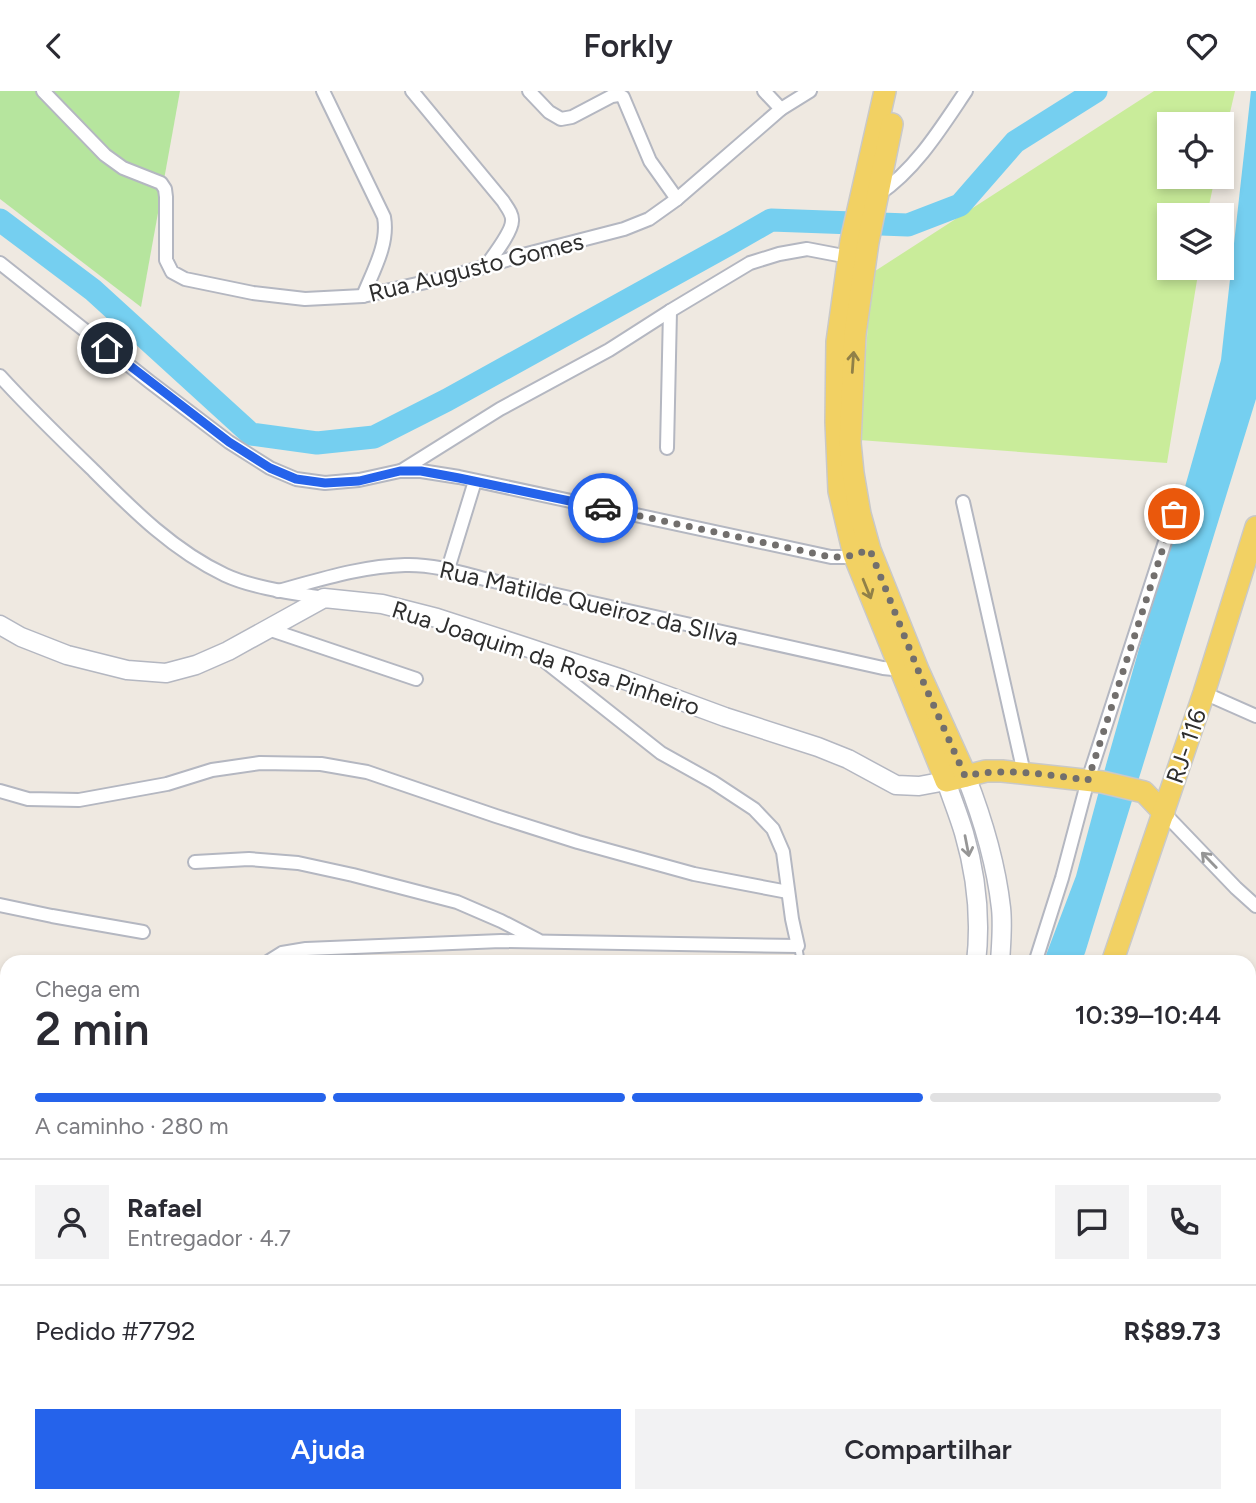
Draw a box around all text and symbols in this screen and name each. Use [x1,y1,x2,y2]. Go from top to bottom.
icon: back [35,27,73,65]
text: Forkly [583,27,673,65]
icon: heart [1183,27,1221,65]
map controls [1157,112,1234,280]
button: locate [1157,112,1234,189]
button: layers [1157,203,1234,280]
street label: Rua Augusto Gomes [365,226,587,308]
pin [77,318,137,378]
icon: home [88,329,126,367]
one-way arrow [847,351,860,373]
courier [568,473,638,543]
pin [1144,484,1204,544]
icon: car [584,489,622,527]
icon: bag [1155,495,1193,533]
street label: Rua Matilde Queiroz da SIlva [437,554,741,652]
one-way arrow [862,577,875,599]
street label: Rua Joaquim da Rosa Pinheiro [389,594,703,722]
street label: RJ- 116 [1160,705,1212,787]
one-way arrow [961,834,974,857]
one-way arrow [1201,852,1218,869]
text: Chega em [35,975,140,1003]
text: 10:39–10:44 [1075,999,1221,1031]
text: 2 min [35,1001,150,1057]
text: A caminho · 280 m [35,1112,229,1140]
button: person [35,1185,109,1259]
button: chat [1055,1185,1129,1259]
button: phone [1147,1185,1221,1259]
text: Rafael [127,1192,202,1224]
text: Entregador · 4.7 [127,1224,291,1252]
text: Pedido #7792 [35,1315,196,1347]
text: R$89.73 [1123,1315,1221,1347]
button: Ajuda [35,1409,621,1489]
button: Compartilhar [635,1409,1221,1489]

